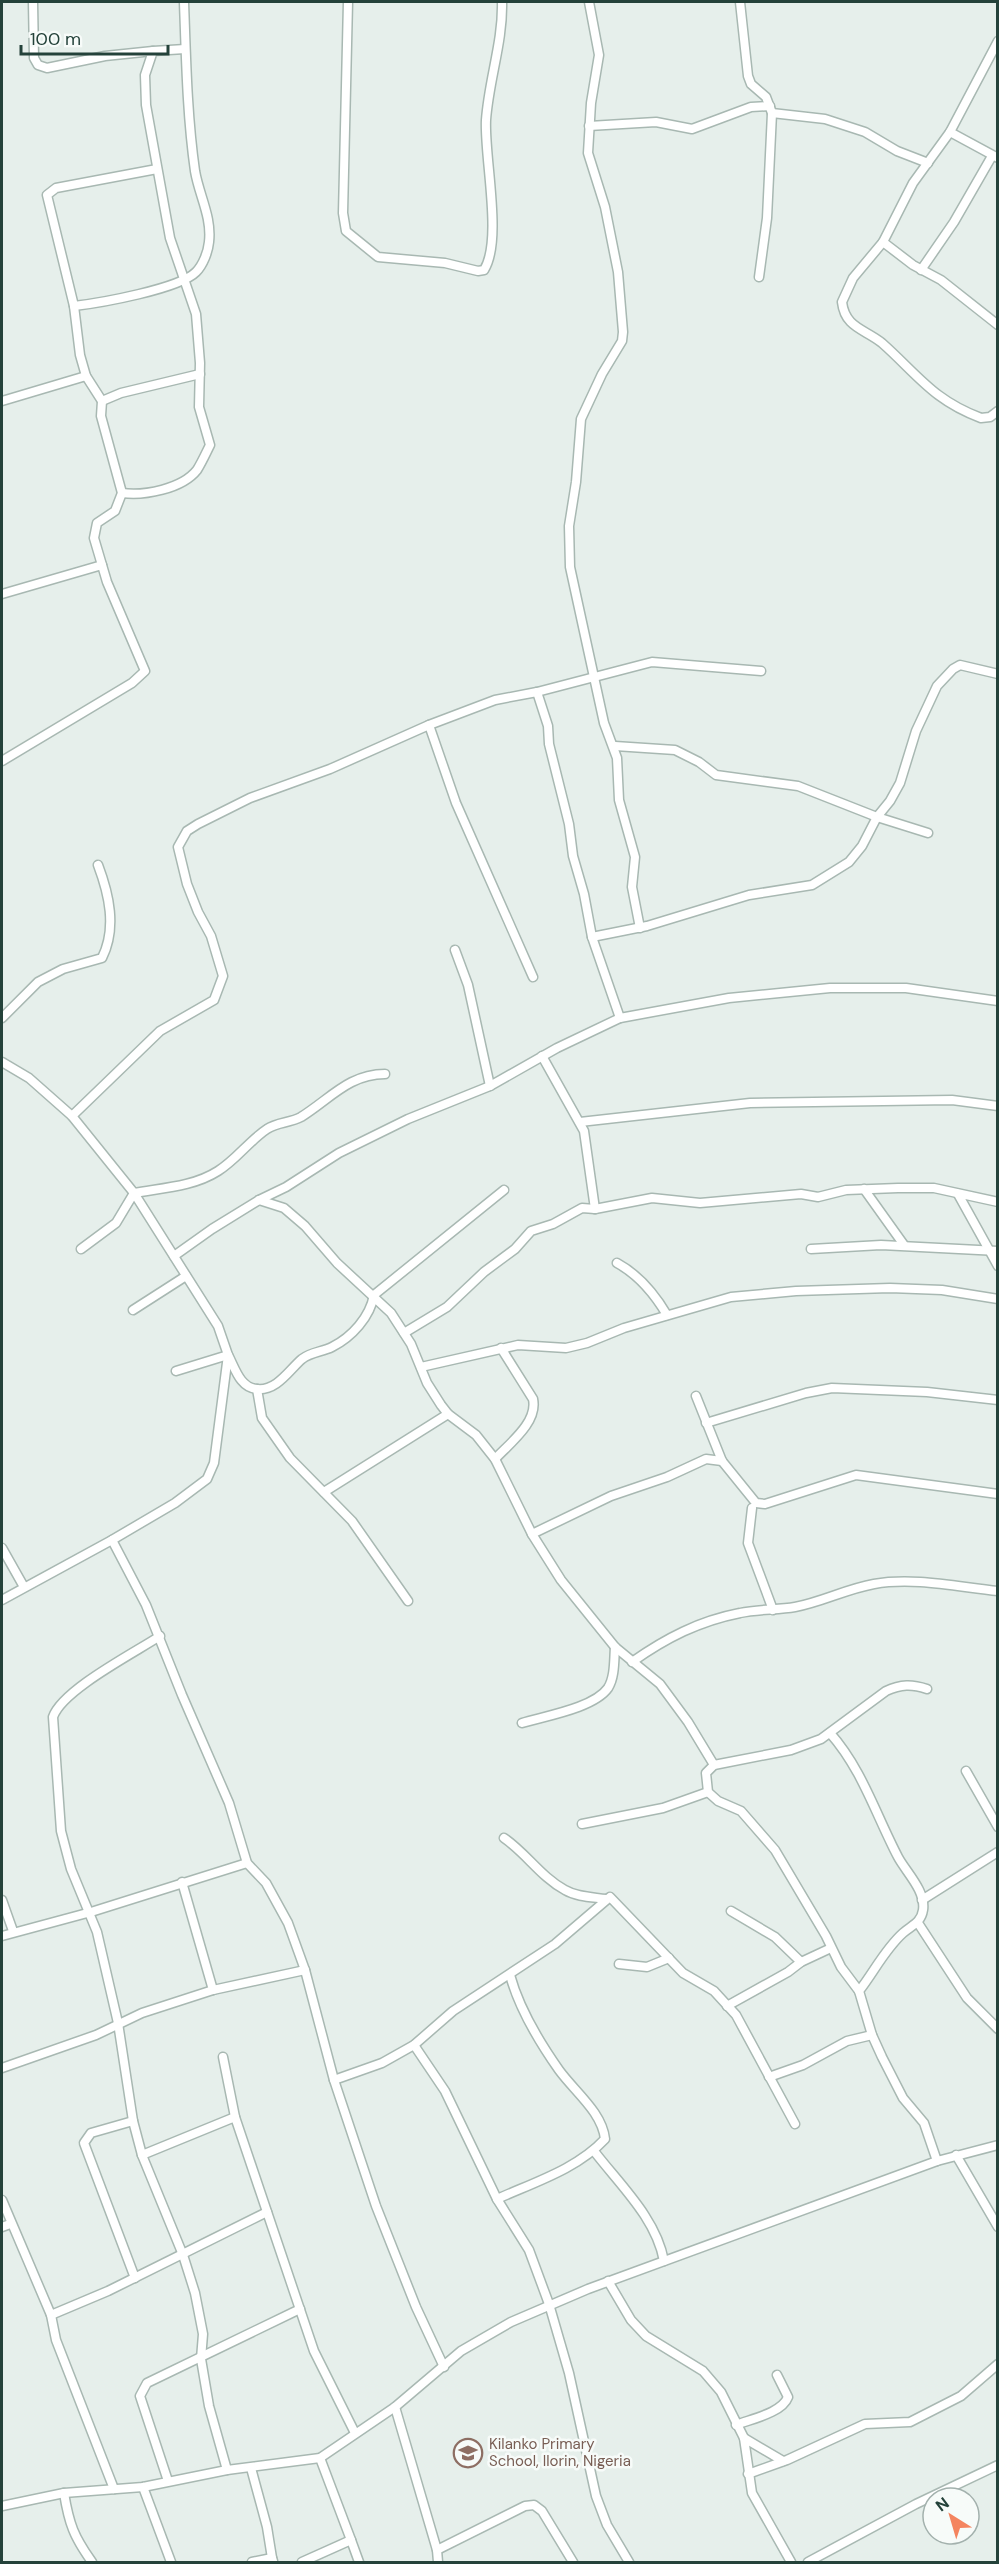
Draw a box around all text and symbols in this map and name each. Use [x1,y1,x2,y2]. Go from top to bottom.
scale bar [21,18,168,56]
text: 100 m [30,27,81,51]
place label: Kilanko Primary School, Ilorin, Nigeria [489,2434,631,2471]
school or university icon: Kilanko Primary School, Ilorin, Nigeria [452,2437,484,2469]
north arrow [921,2486,981,2546]
text: N [931,2493,953,2516]

